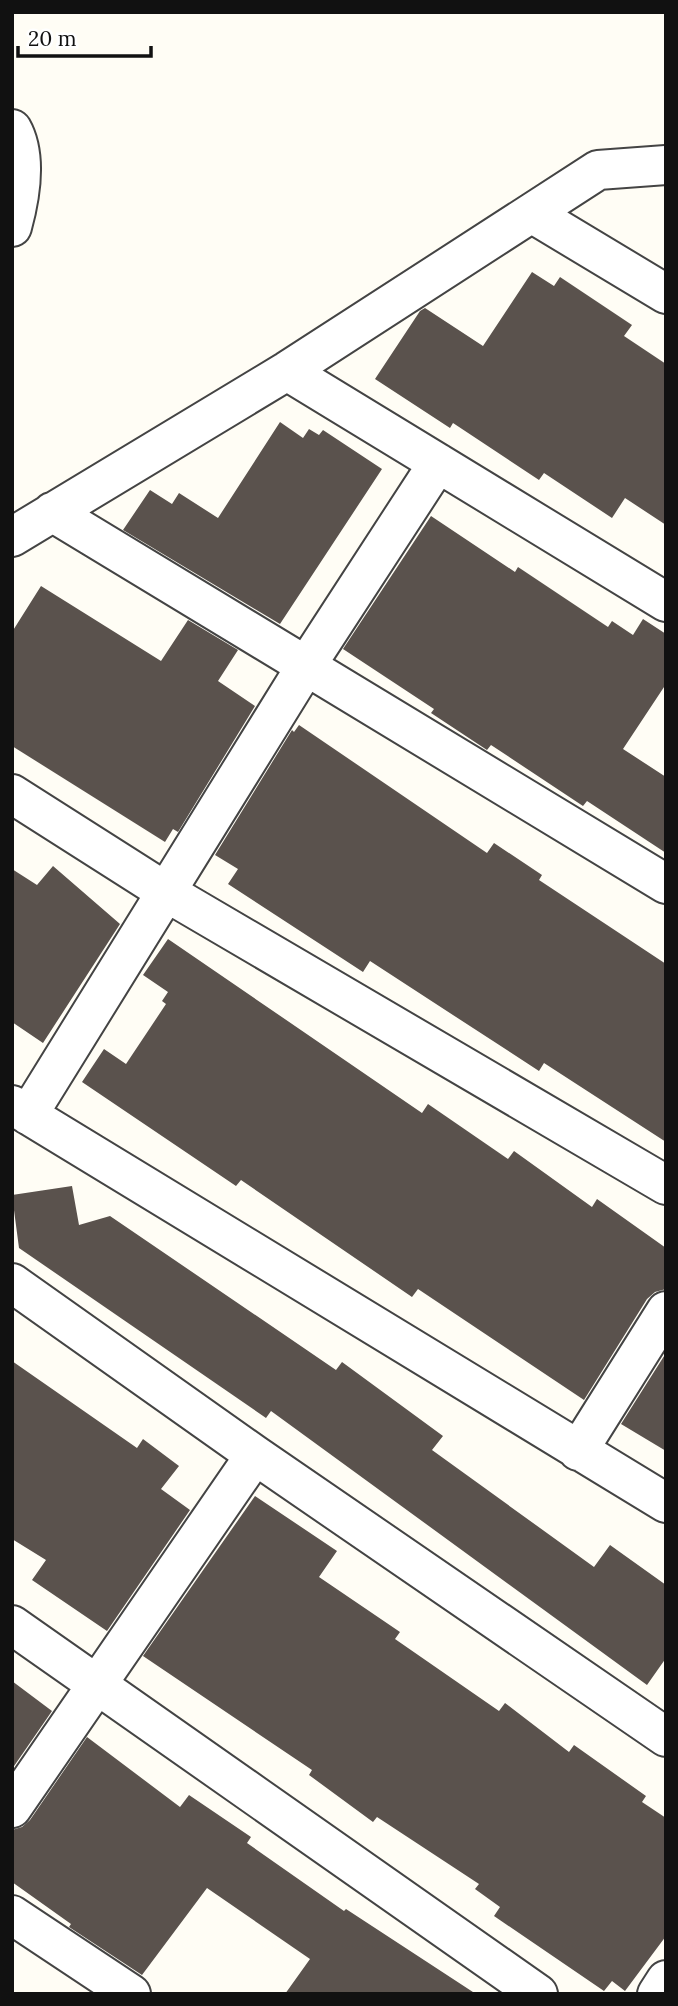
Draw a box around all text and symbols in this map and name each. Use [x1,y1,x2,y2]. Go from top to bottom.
scale bar [18,14,150,58]
text: 20 m [28,25,77,52]

